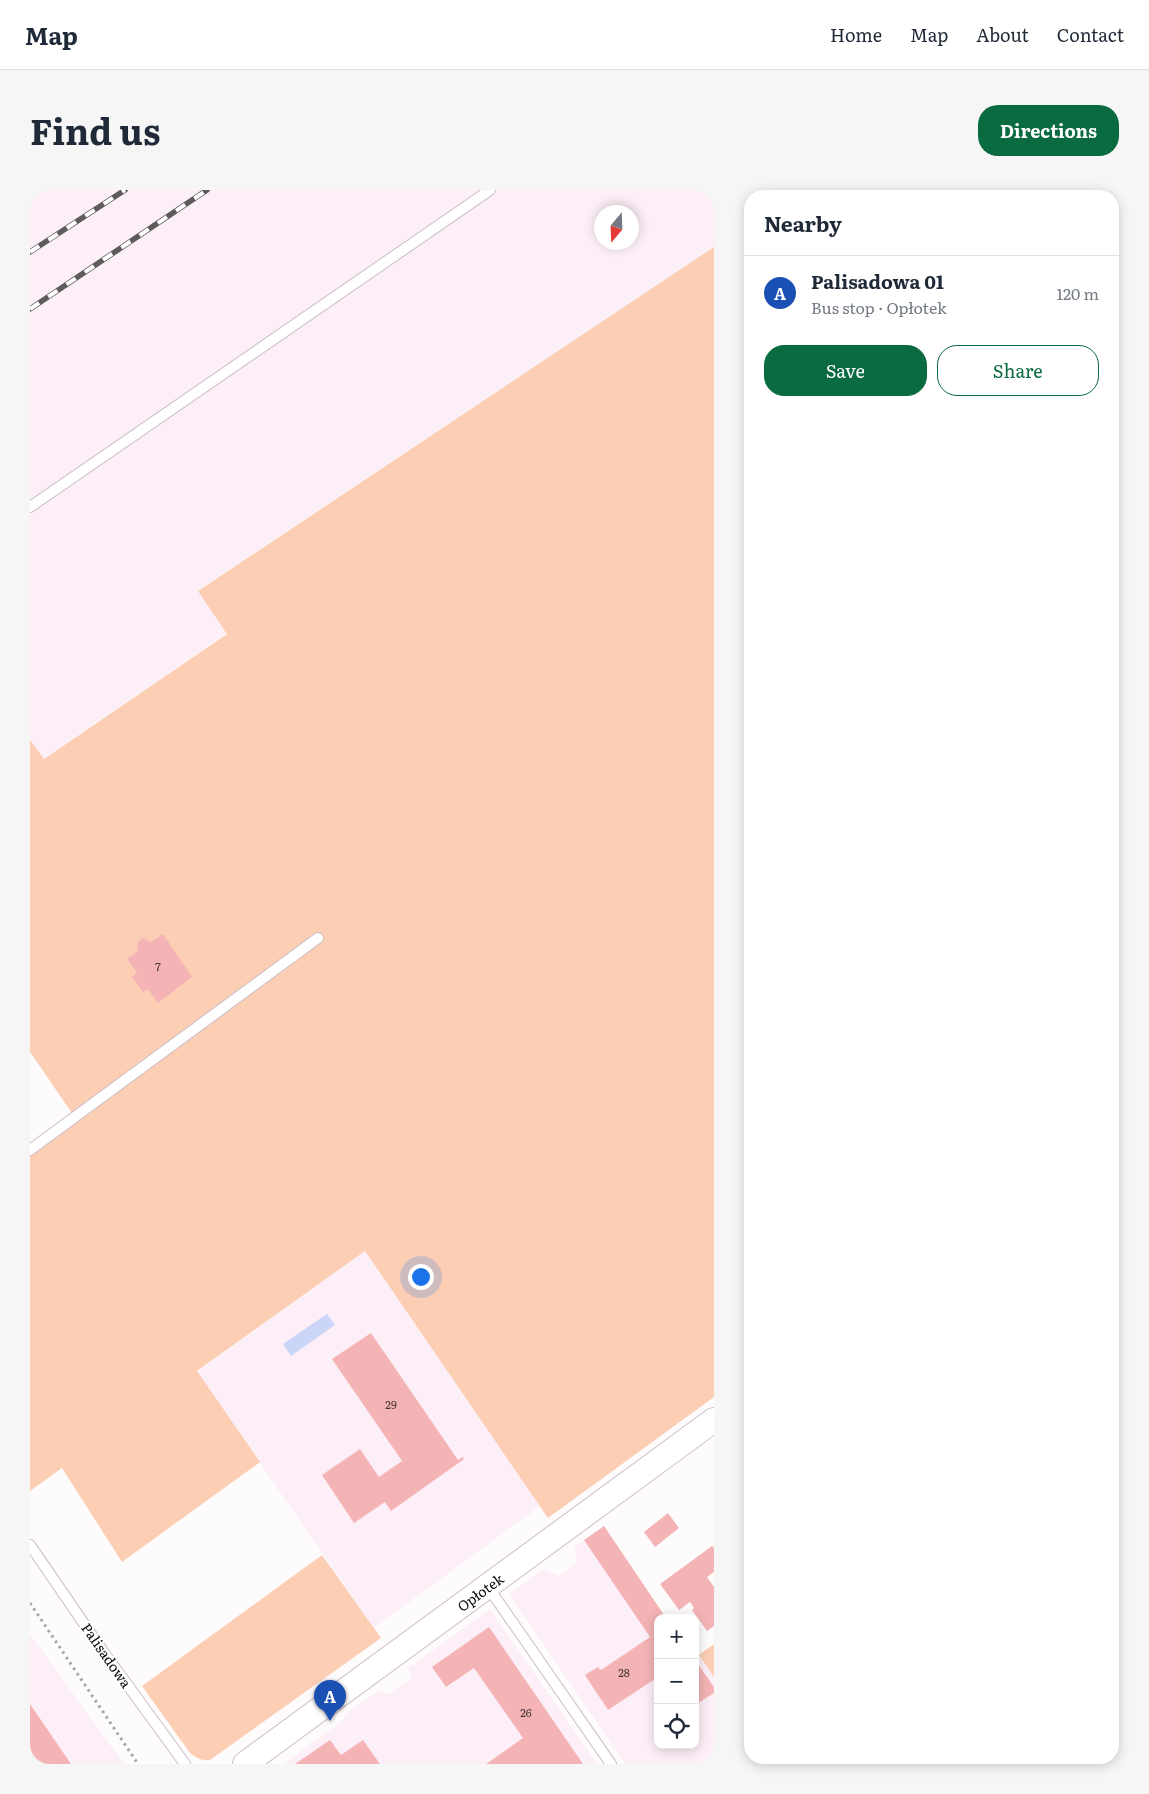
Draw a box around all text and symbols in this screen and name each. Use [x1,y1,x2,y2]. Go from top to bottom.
text: Map [25,17,78,52]
text: Home [830,21,882,48]
text: Map [910,21,948,48]
text: About [976,21,1029,48]
text: Contact [1057,21,1124,48]
text: Find us [30,104,160,156]
button: Directions [978,105,1119,156]
north arrow [594,205,639,250]
text: Nearby [764,207,842,238]
text: Palisadowa 01 [811,267,944,295]
text: A [774,281,786,305]
text: 120 m [1056,281,1099,305]
text: Bus stop · Opłotek [811,295,947,319]
button: Save [764,345,927,396]
button: Share [937,345,1099,396]
house number: 7 [155,958,161,974]
your location [408,1264,434,1290]
house number: 29 [385,1396,397,1412]
street label: Opłotek [453,1568,508,1616]
map controls [654,1614,699,1749]
button: + [654,1614,699,1659]
street label: Palisadowa [77,1619,137,1692]
button: − [654,1659,699,1704]
house number: 28 [618,1664,630,1680]
pin: A [314,1680,346,1721]
house number: 26 [520,1704,532,1720]
button: locate [654,1704,699,1749]

